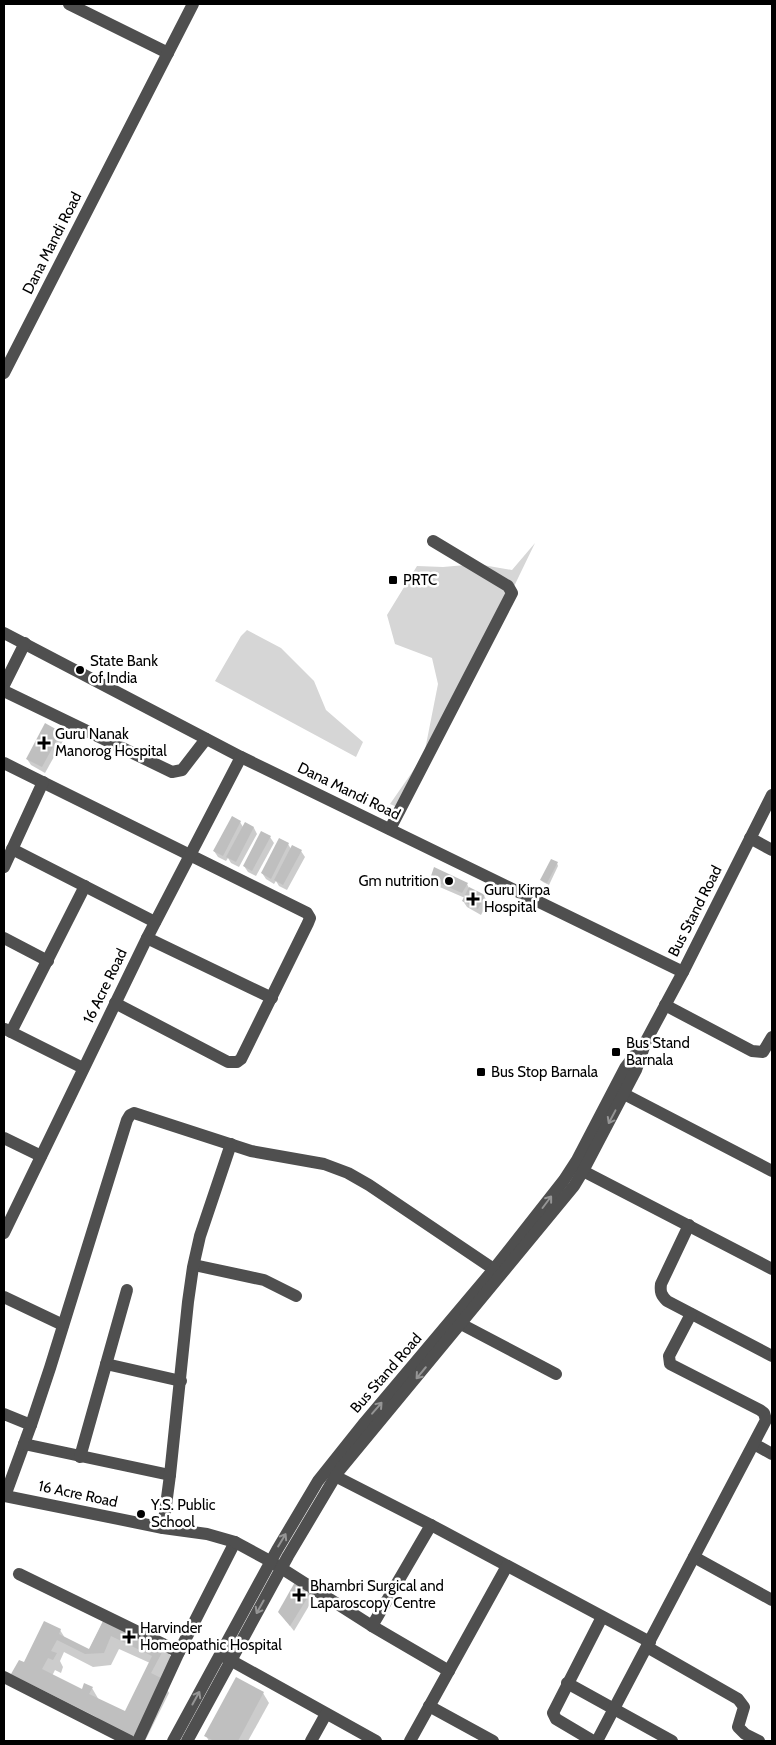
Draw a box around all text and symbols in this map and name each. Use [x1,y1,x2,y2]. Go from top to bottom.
street label: Dana Mandi Road [19,189,85,297]
place label: PRTC [403,571,437,589]
marker: PRTC [387,574,399,586]
place label: State Bank of India [90,652,158,687]
marker: State Bank of India [74,664,86,676]
place label: Guru Nanak Manorog Hospital [55,725,167,760]
marker: Guru Nanak Manorog Hospital [37,736,51,750]
street label: Dana Mandi Road [295,758,403,824]
street label: Bus Stand Road [664,862,726,960]
place label: Gm nutrition [358,872,439,890]
marker: Gm nutrition [443,875,455,887]
place label: Guru Kirpa Hospital [484,881,551,916]
marker: Guru Kirpa Hospital [466,892,480,906]
street label: 16 Acre Road [79,946,131,1026]
place label: Bus Stand Barnala [626,1034,690,1069]
marker: Bus Stand Barnala [610,1046,622,1058]
place label: Bus Stop Barnala [491,1063,599,1081]
marker: Bus Stop Barnala [475,1066,487,1078]
one-way arrow [607,1109,616,1124]
one-way arrow [542,1195,552,1209]
street label: Bus Stand Road [346,1329,426,1417]
one-way arrow [415,1366,426,1379]
one-way arrow [371,1402,382,1415]
street label: 16 Acre Road [37,1477,119,1511]
place label: Y.S. Public School [150,1496,216,1531]
marker: Y.S. Public School [135,1508,147,1520]
one-way arrow [278,1534,288,1548]
place label: Bhambri Surgical and Laparoscopy Centre [310,1577,444,1612]
marker: Bhambri Surgical and Laparoscopy Centre [292,1588,306,1602]
one-way arrow [255,1599,265,1614]
place label: Harvinder Homeopathic Hospital [140,1619,282,1654]
marker: Harvinder Homeopathic Hospital [122,1630,136,1644]
one-way arrow [192,1692,202,1706]

